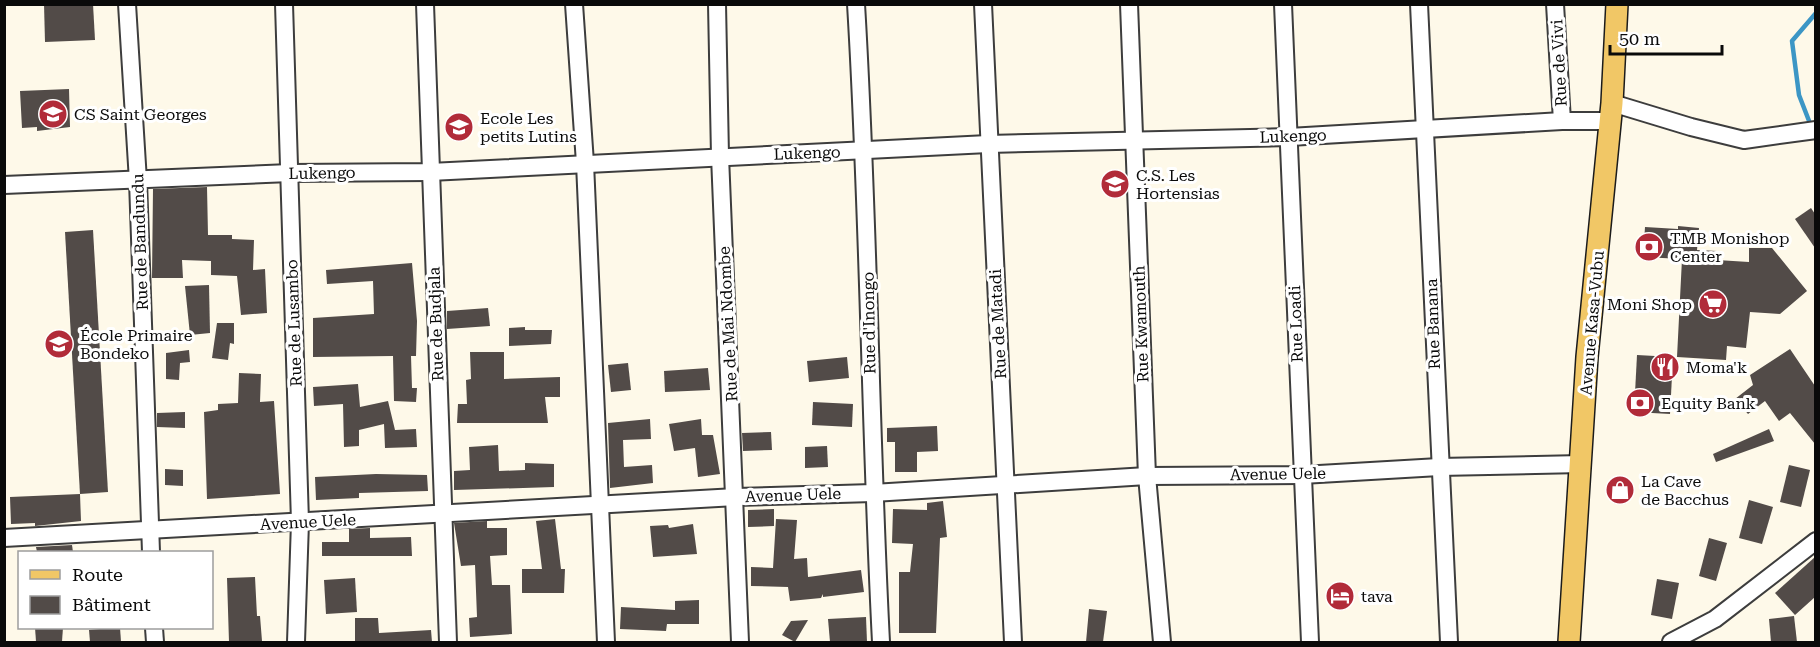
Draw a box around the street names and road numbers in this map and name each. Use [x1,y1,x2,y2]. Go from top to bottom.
street label: Rue de Vivi [1547,19,1571,107]
street label: Lukengo [1259,125,1327,147]
street label: Lukengo [773,142,841,164]
street label: Lukengo [288,163,356,183]
street label: Rue de Bandundu [128,173,152,311]
street label: Rue de Mai Ndombe [714,246,742,402]
street label: Avenue Kasa-Vubu [1576,250,1608,396]
street label: Rue de Lusambo [282,259,306,387]
street label: Rue Kwamouth [1129,265,1153,383]
street label: Rue de Budjala [424,266,447,382]
street label: Rue de Matadi [986,269,1010,379]
street label: Rue d'Inongo [859,271,879,374]
street label: Rue Banana [1422,278,1444,370]
street label: Rue Loadi [1285,285,1307,363]
street label: Avenue Uele [1230,464,1326,484]
street label: Avenue Uele [745,484,842,506]
street label: Avenue Uele [260,510,357,534]

